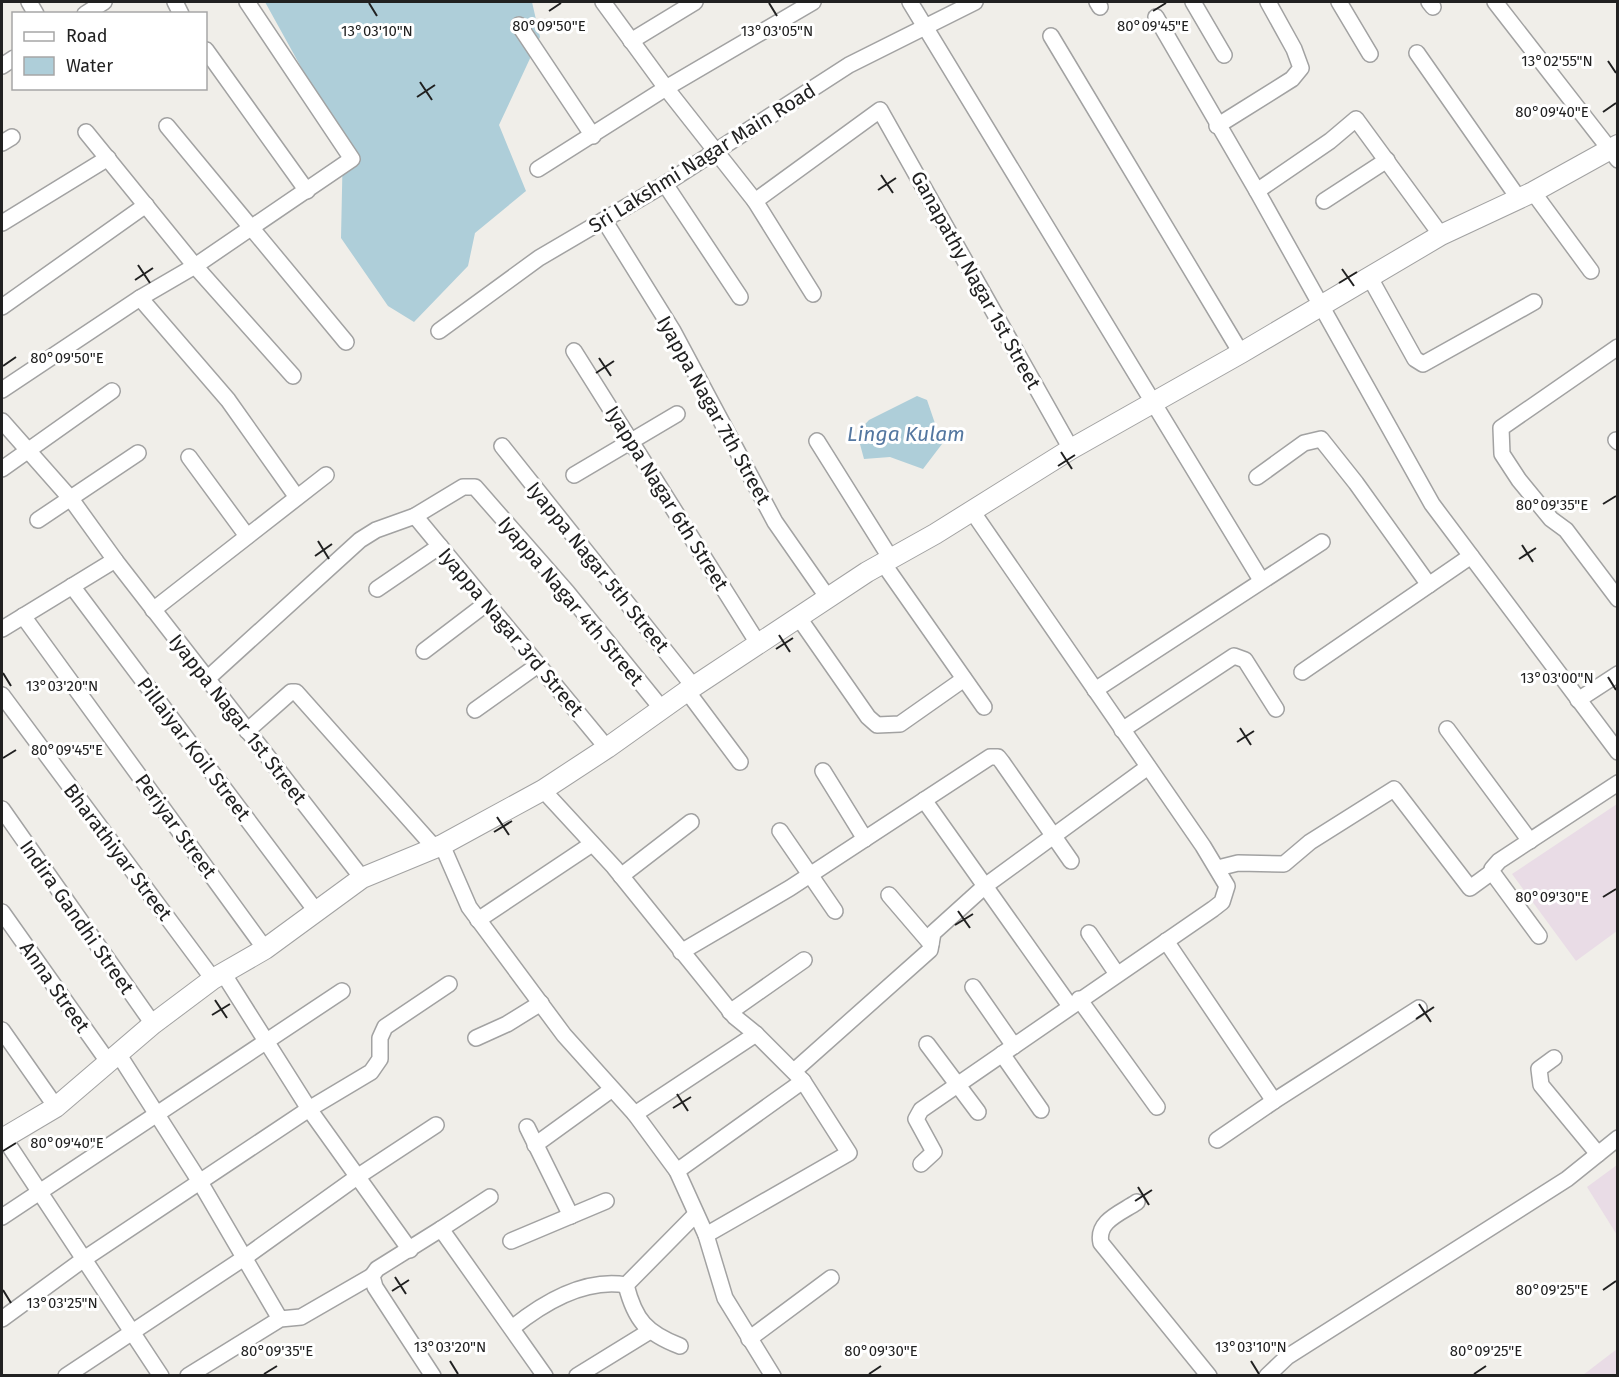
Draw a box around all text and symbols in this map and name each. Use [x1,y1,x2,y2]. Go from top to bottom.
legend [12,12,207,90]
text: 80°09'50"E [512,17,586,35]
text: 80°09'45"E [1117,17,1189,35]
text: 13°03'10"N [341,22,413,40]
text: 13°03'05"N [741,22,813,40]
text: Road [66,25,108,47]
text: 13°02'55"N [1521,52,1593,70]
text: Water [66,55,113,77]
street label: Sri Lakshmi Nagar Main Road [584,78,820,238]
text: 80°09'40"E [1515,103,1589,121]
street label: Ganapathy Nagar 1st Street [906,167,1046,394]
street label: Iyappa Nagar 7th Street [652,312,776,509]
text: 80°09'50"E [30,349,104,367]
street label: Iyappa Nagar 6th Street [600,401,734,596]
water label: Linga Kulam [847,421,965,447]
street label: Iyappa Nagar 5th Street [522,477,675,658]
text: 80°09'35"E [1516,496,1588,514]
street label: Iyappa Nagar 4th Street [493,512,649,691]
street label: Iyappa Nagar 3rd Street [433,543,589,722]
street label: Iyappa Nagar 1st Street [164,629,312,809]
text: 13°03'00"N [1520,669,1594,687]
street label: Pillaiyar Koil Street [132,673,256,826]
text: 13°03'20"N [26,677,98,695]
text: 80°09'45"E [31,741,103,759]
street label: Periyar Street [130,769,222,883]
street label: Bharathiyar Street [59,779,178,926]
street label: Indira Gandhi Street [15,835,140,999]
text: 80°09'30"E [1515,888,1589,906]
street label: Anna Street [15,937,95,1038]
text: 80°09'40"E [30,1134,104,1152]
text: 80°09'25"E [1516,1281,1588,1299]
text: 13°03'25"N [26,1294,98,1312]
text: 13°03'20"N [414,1338,486,1356]
text: 13°03'10"N [1215,1338,1287,1356]
text: 80°09'35"E [241,1342,313,1360]
text: 80°09'30"E [844,1342,918,1360]
text: 80°09'25"E [1450,1342,1522,1360]

